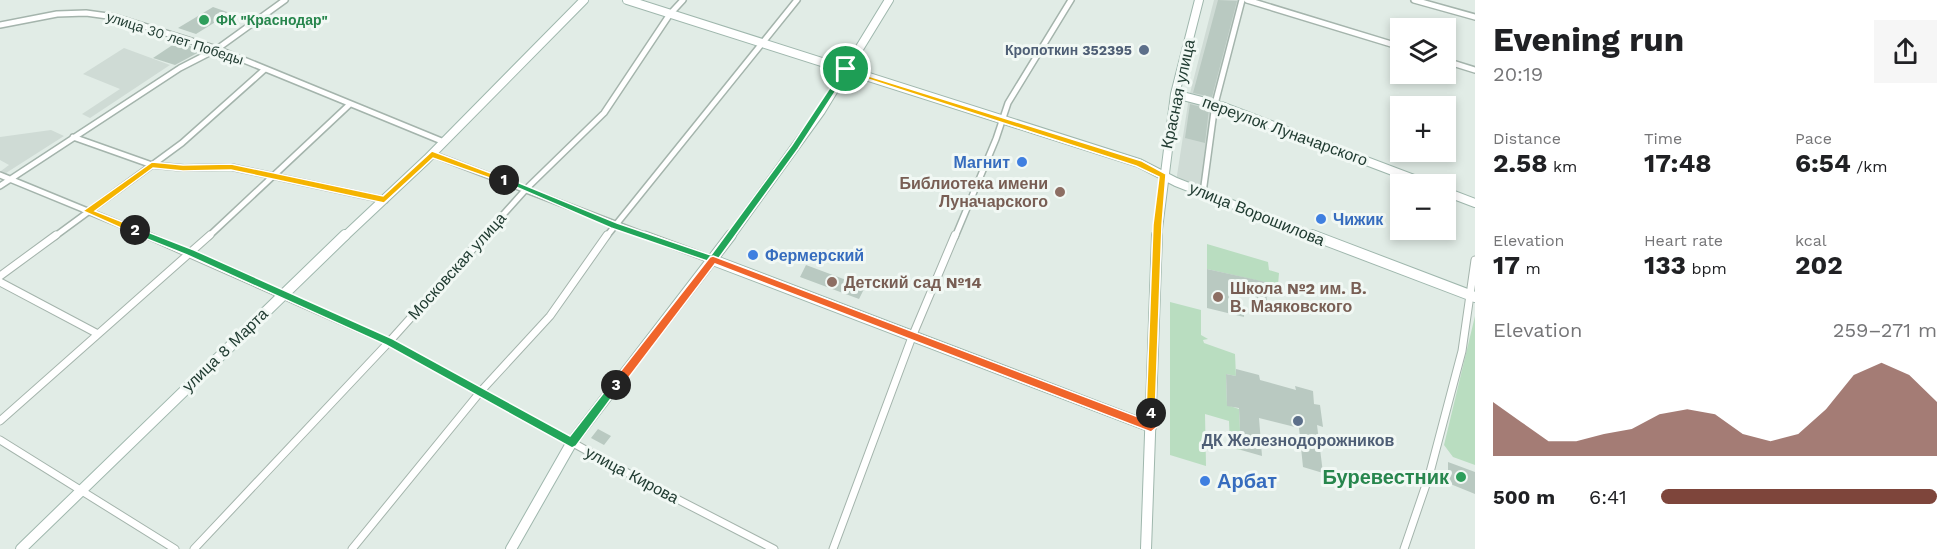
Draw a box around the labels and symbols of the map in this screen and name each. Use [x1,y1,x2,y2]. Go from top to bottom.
street label: улица 30 лет Победы [105,8,245,68]
place label: ФК "Краснодар" [216,12,328,28]
marker: ФК "Краснодар" [197,13,211,27]
street label: Красная улица [1157,38,1199,150]
place label: Кропоткин 352395 [1005,42,1132,58]
pin [820,43,871,94]
marker: Кропоткин 352395 [1137,43,1151,57]
street label: переулок Луначарского [1200,92,1370,170]
place label: Магнит [954,153,1010,172]
marker: Магнит [1015,155,1029,169]
pin: 1 [489,165,519,195]
place label: Библиотека имени Луначарского [900,174,1048,211]
street label: улица Ворошилова [1187,178,1328,250]
marker: Библиотека имени Луначарского [1053,185,1067,199]
street label: Московская улица [404,209,510,323]
place label: Чижик [1333,210,1384,229]
marker: Чижик [1314,212,1328,226]
pin: 2 [120,215,150,245]
place label: Фермерский [765,246,864,265]
marker: Фермерский [746,248,760,262]
place label: Детский сад №14 [844,273,982,292]
marker: Детский сад №14 [825,275,839,289]
place label: Школа №2 им. В. В. Маяковского [1230,279,1367,316]
marker: Школа №2 им. В. В. Маяковского [1211,290,1225,304]
street label: улица 8 Марта [178,304,272,396]
pin: 3 [601,370,631,400]
pin: 4 [1136,398,1166,428]
marker: ДК Железнодорожников [1291,414,1305,428]
place label: ДК Железнодорожников [1202,431,1394,450]
street label: улица Кирова [582,443,682,508]
place label: Буревестник [1322,465,1450,489]
place label: Арбат [1217,469,1277,493]
marker: Буревестник [1454,470,1468,484]
marker: Арбат [1198,474,1212,488]

